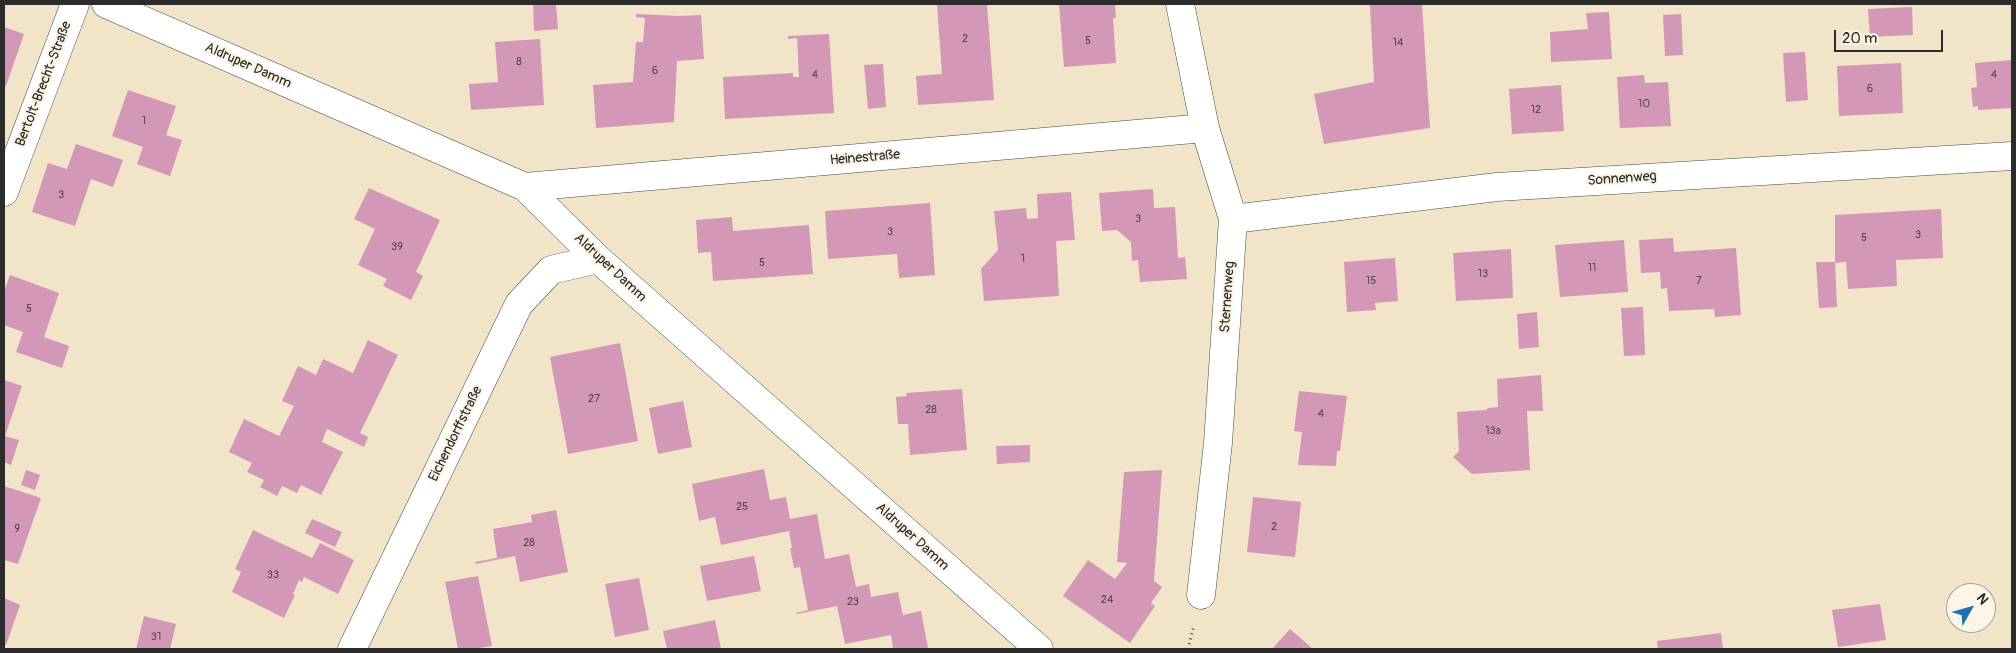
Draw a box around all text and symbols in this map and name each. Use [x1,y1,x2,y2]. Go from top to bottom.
street label: Bertolt-Brecht-Straße [12,19,76,149]
scale bar [1836,20,1945,52]
text: 20 m [1842,29,1877,48]
house number: 2 [962,32,968,46]
house number: 5 [1085,34,1091,48]
house number: 14 [1393,36,1403,50]
street label: Aldruper Damm [202,39,294,93]
house number: 8 [516,55,522,69]
house number: 6 [652,64,658,78]
house number: 4 [812,68,818,82]
house number: 4 [1991,68,1997,82]
house number: 6 [1867,82,1873,96]
house number: 10 [1638,97,1650,111]
house number: 12 [1531,103,1541,117]
house number: 1 [142,114,146,128]
street label: Heinestraße [829,147,901,169]
street label: Sonnenweg [1587,168,1657,190]
house number: 3 [58,188,64,202]
house number: 3 [1135,212,1141,226]
house number: 3 [887,225,893,239]
house number: 3 [1915,228,1921,242]
street label: Aldruper Damm [570,230,650,306]
house number: 5 [1861,231,1867,245]
house number: 39 [391,240,403,254]
house number: 1 [1021,252,1025,266]
house number: 5 [759,256,765,270]
street label: Sternenweg [1217,261,1239,333]
house number: 11 [1588,261,1596,275]
house number: 13 [1478,267,1488,281]
house number: 15 [1366,274,1376,288]
house number: 7 [1696,274,1702,288]
house number: 5 [26,302,32,316]
street label: Eichendorffstraße [426,383,486,485]
house number: 27 [588,392,600,406]
house number: 28 [925,403,937,417]
house number: 4 [1318,407,1324,421]
house number: 13a [1485,424,1501,438]
house number: 25 [736,500,748,514]
street label: Aldruper Damm [872,500,952,574]
house number: 2 [1271,520,1277,534]
house number: 9 [14,522,20,536]
house number: 28 [523,536,535,550]
house number: 33 [267,568,279,582]
north arrow [1946,583,1996,633]
text: N [1973,590,1992,608]
house number: 24 [1101,593,1113,607]
house number: 23 [847,595,859,609]
house number: 31 [151,630,161,644]

